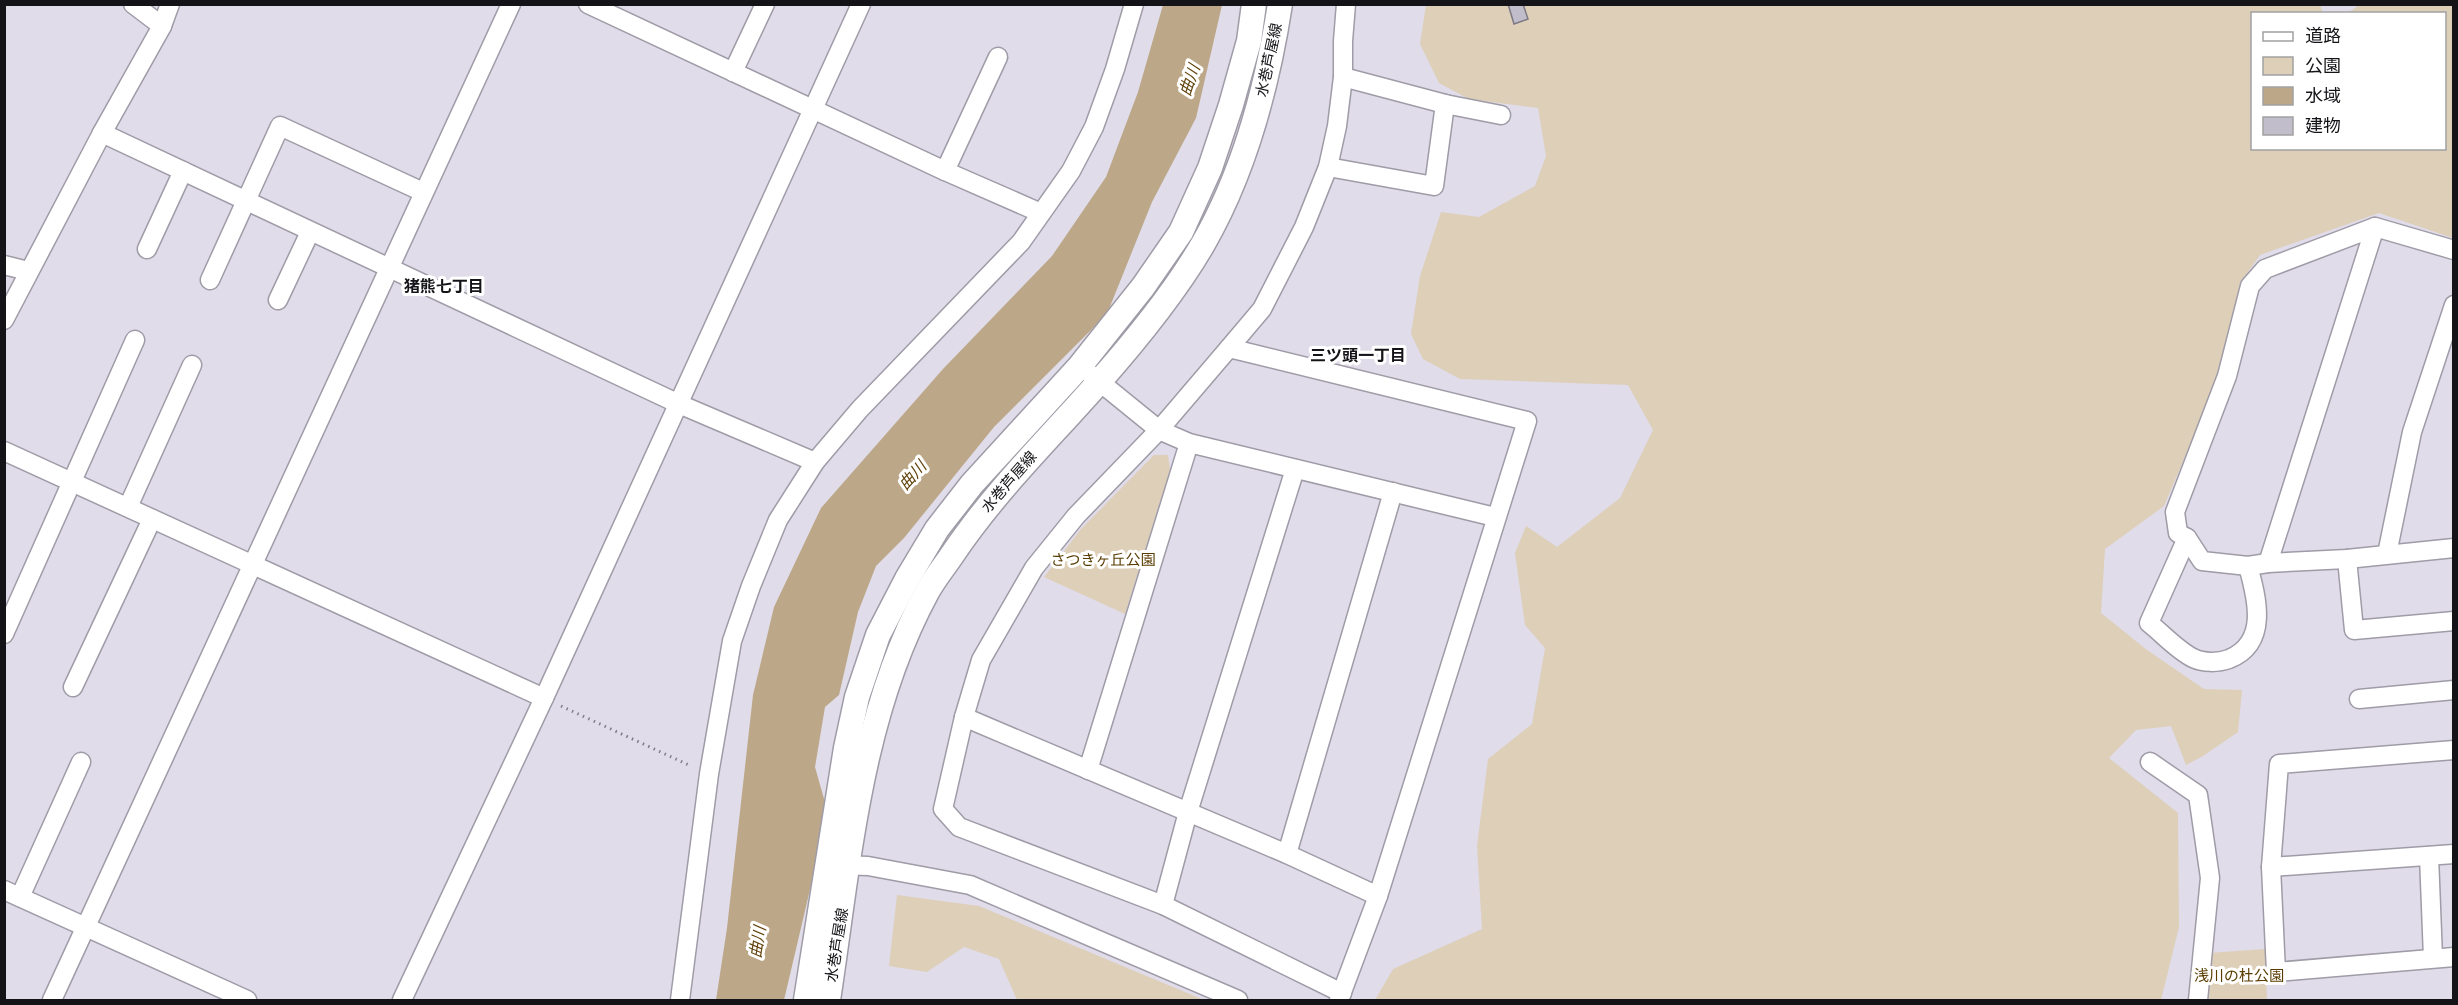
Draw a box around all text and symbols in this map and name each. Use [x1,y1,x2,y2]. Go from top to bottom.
legend [2251,12,2446,150]
street label: 水巻芦屋線 [1253,22,1288,99]
text: 道路 [2305,26,2341,49]
text: 公園 [2305,56,2341,79]
water label: 曲川 [1176,60,1206,99]
text: 水域 [2305,86,2341,109]
text: 建物 [2305,116,2341,139]
district label: 猪熊七丁目 [404,277,484,298]
district label: 三ツ頭一丁目 [1310,347,1406,367]
street label: 水巻芦屋線 [978,448,1042,518]
water label: 曲川 [895,456,933,495]
park label: さつきヶ丘公園 [1050,552,1156,571]
street label: 水巻芦屋線 [823,907,854,984]
water label: 曲川 [747,923,772,960]
park label: 浅川の杜公園 [2194,967,2284,987]

